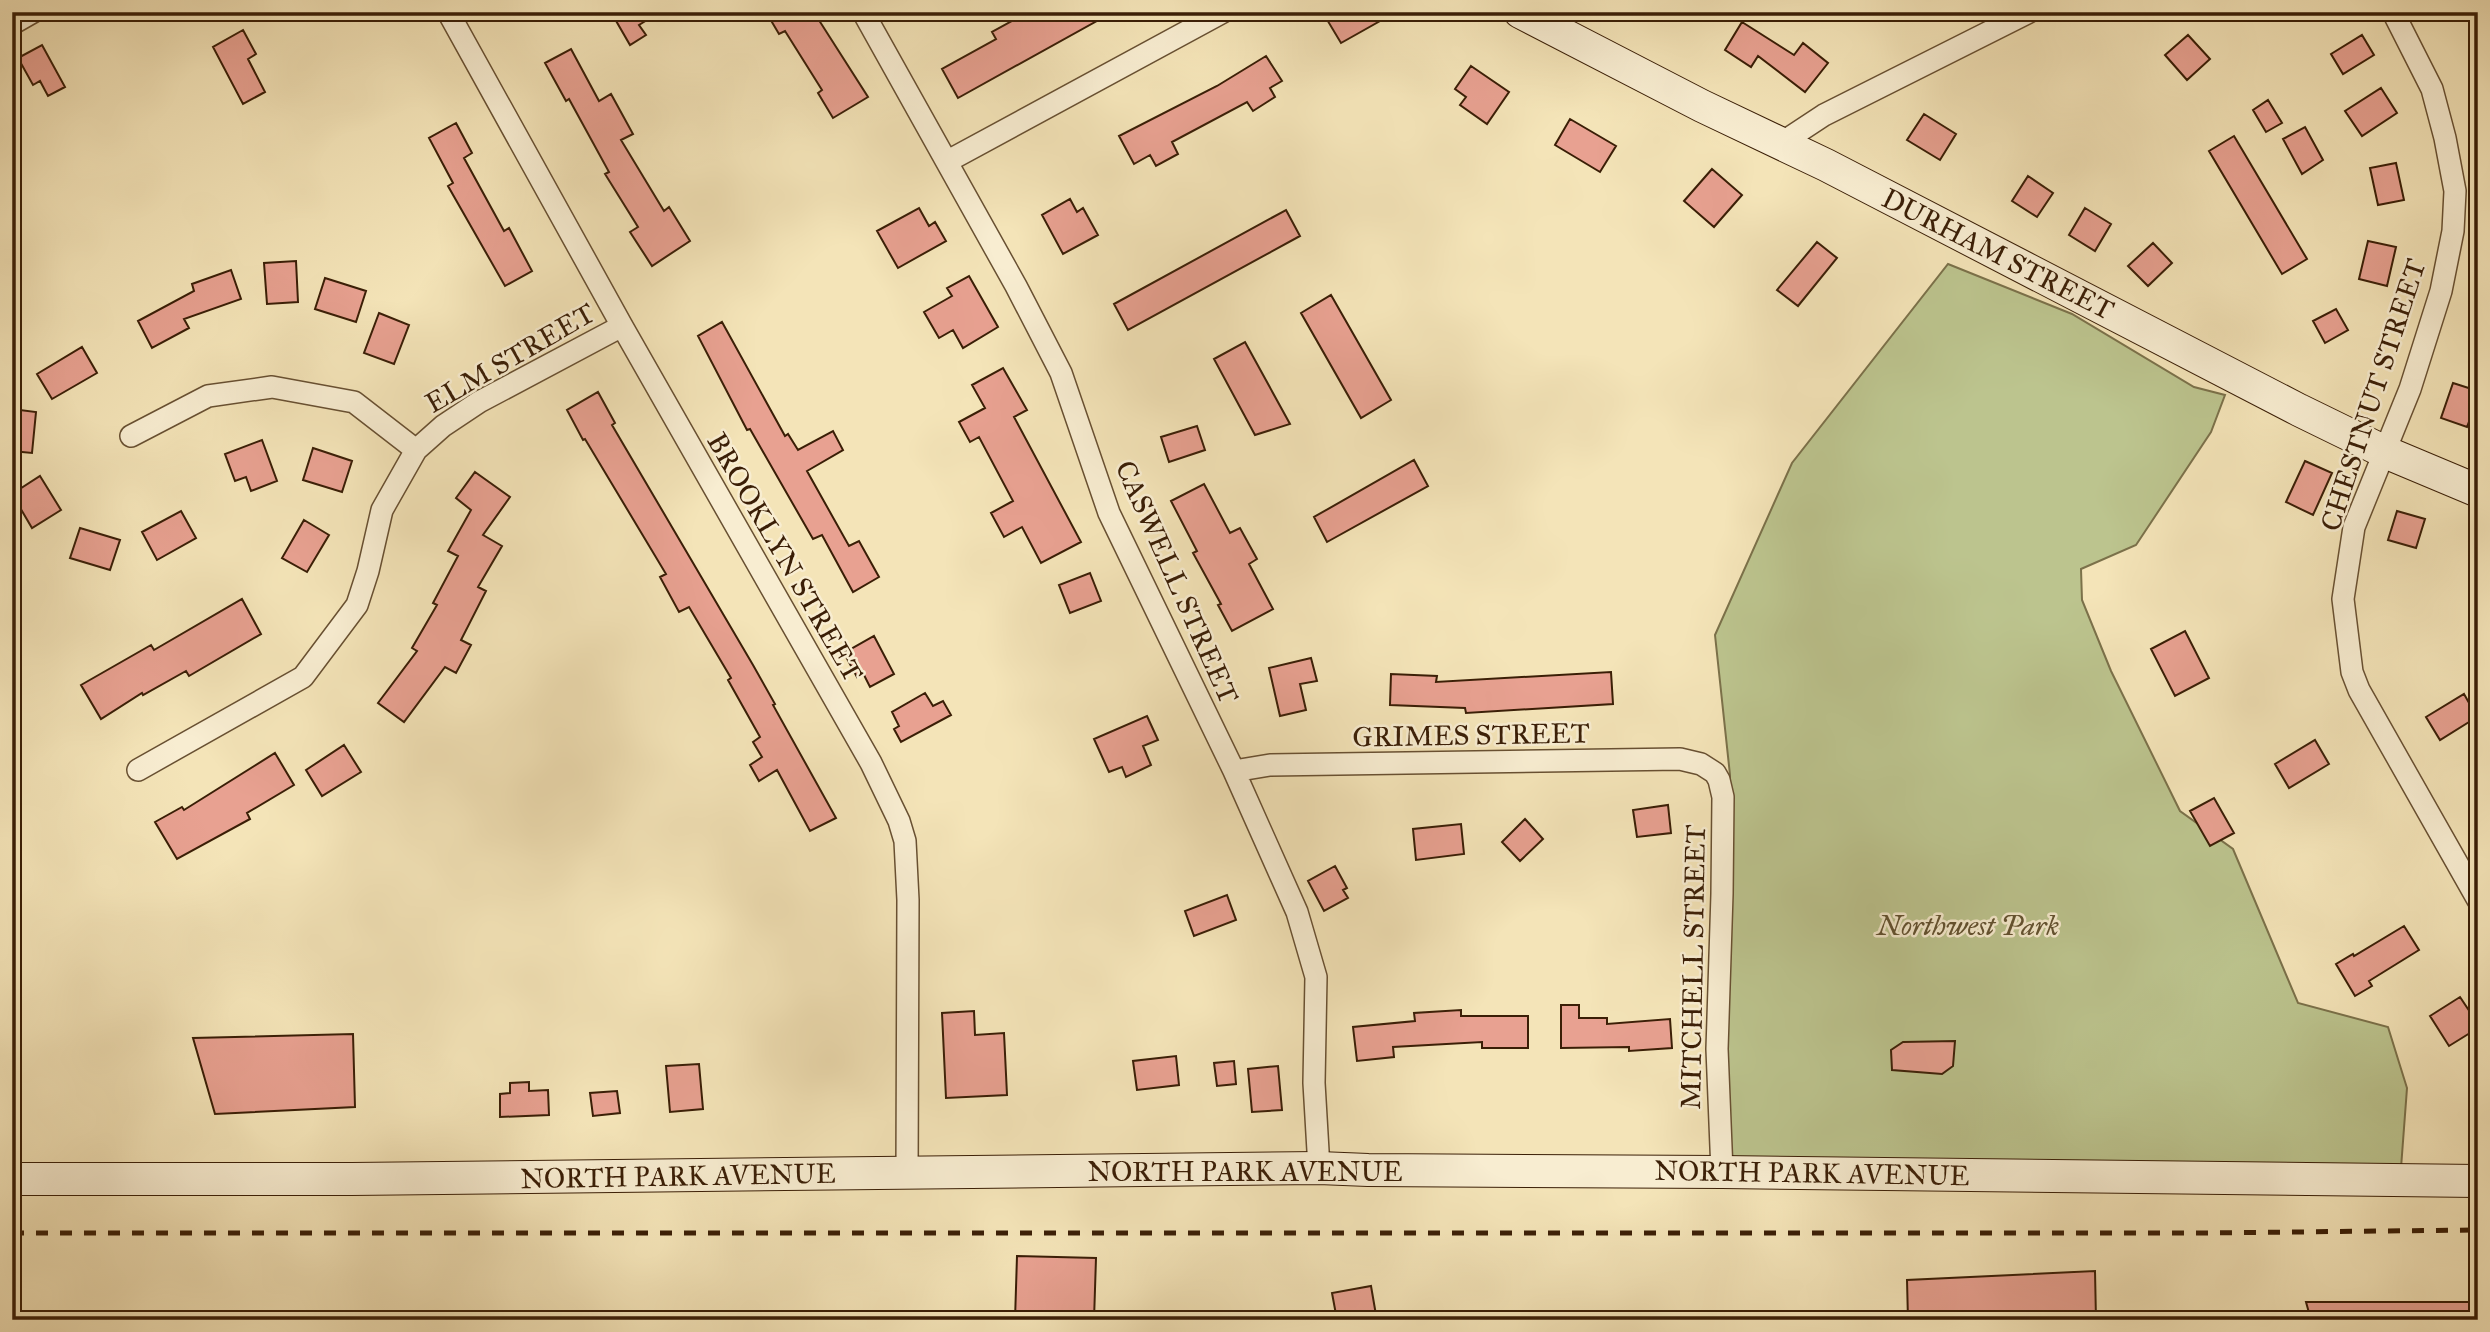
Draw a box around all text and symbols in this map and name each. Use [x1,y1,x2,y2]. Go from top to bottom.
street label: DURHAM STREET [1876,180,2120,328]
street label: CHESTNUT STREET [2312,255,2434,535]
street label: ELM STREET [419,295,601,421]
street label: BROOKLYN STREET [699,426,871,688]
street label: CASWELL STREET [1108,455,1246,709]
street label: GRIMES STREET [1352,715,1590,755]
street label: MITCHELL STREET [1673,824,1713,1110]
park label: Northwest Park [1875,908,2060,943]
street label: NORTH PARK AVENUE [1654,1153,1970,1193]
street label: NORTH PARK AVENUE [1087,1154,1403,1189]
street label: NORTH PARK AVENUE [520,1156,836,1196]

